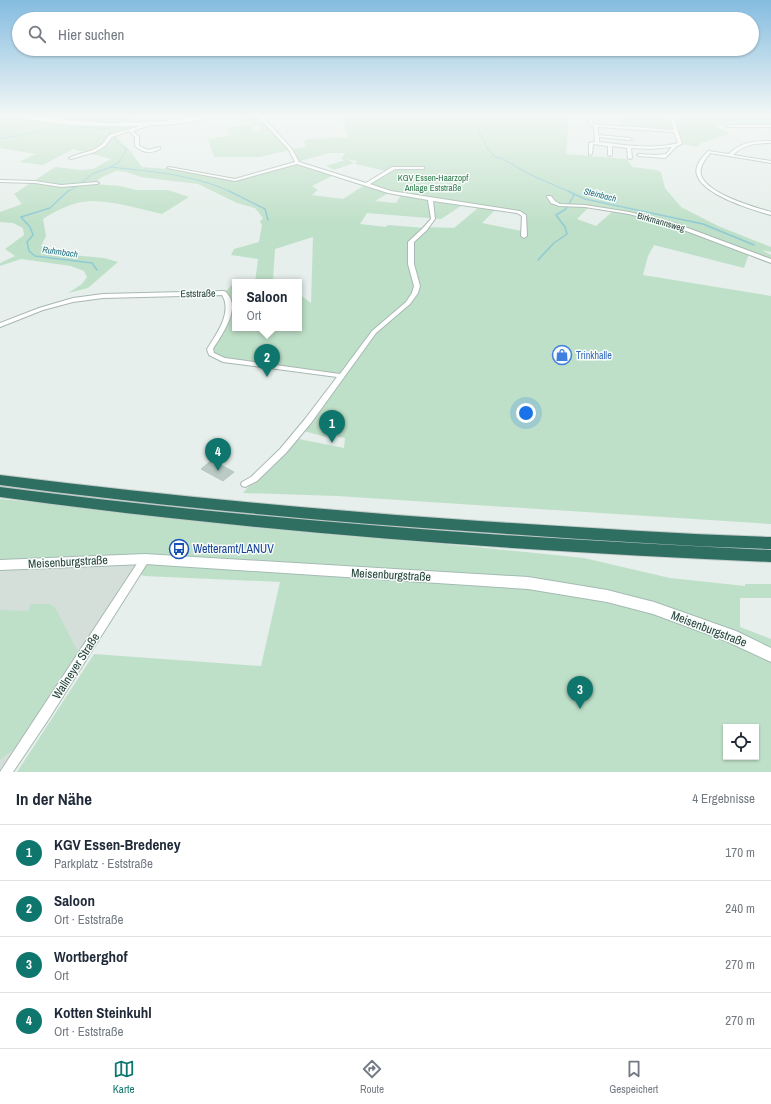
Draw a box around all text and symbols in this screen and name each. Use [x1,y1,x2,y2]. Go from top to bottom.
search box [12,12,759,56]
icon: search [26,23,48,45]
text: Hier suchen [58,24,124,45]
park label: KGV Essen-Haarzopf Anlage Eststraße [398,172,469,194]
water label: Steinbach [582,185,618,205]
street label: Birkmannsweg [636,210,687,235]
water label: Ruhmbach [41,244,79,260]
popup [232,279,302,331]
text: Saloon [246,286,288,307]
street label: Eststraße [180,287,216,300]
text: Ort [246,307,261,324]
pin: 2 [254,344,280,377]
shop icon: Trinkhalle [551,344,573,366]
place label: Trinkhalle [576,349,612,362]
your location [516,403,536,423]
pin: 1 [319,410,345,443]
pin: 4 [205,438,231,471]
bus stop icon: Wetteramt/LANUV [168,538,190,560]
place label: Wetteramt/LANUV [193,541,274,557]
street label: Meisenburgstraße [28,552,108,572]
street label: Meisenburgstraße [351,565,431,585]
street label: Meisenburgstraße [669,607,749,651]
street label: Wallneyer Straße [49,630,103,702]
pin: 3 [567,676,593,709]
map controls [723,724,759,760]
button: locate [723,724,759,760]
text: In der Nähe [16,787,92,810]
text: 4 Ergebnisse [692,790,755,807]
text: KGV Essen-Bredeney [54,834,180,855]
text: 1 [26,844,32,861]
text: 170 m [725,844,755,861]
text: Parkplatz · Eststraße [54,855,153,872]
text: Saloon [54,890,95,911]
text: 2 [26,900,32,917]
text: 240 m [725,900,755,917]
text: Ort · Eststraße [54,911,123,928]
text: Wortberghof [54,946,128,967]
text: 3 [26,956,32,973]
text: 270 m [725,956,755,973]
text: Ort [54,967,69,984]
text: Kotten Steinkuhl [54,1002,152,1023]
text: 4 [26,1012,32,1029]
text: 270 m [725,1012,755,1029]
text: Ort · Eststraße [54,1023,123,1040]
tab: Karte [113,1058,135,1096]
tab: Route [360,1058,384,1096]
tab: Gespeichert [609,1058,658,1096]

